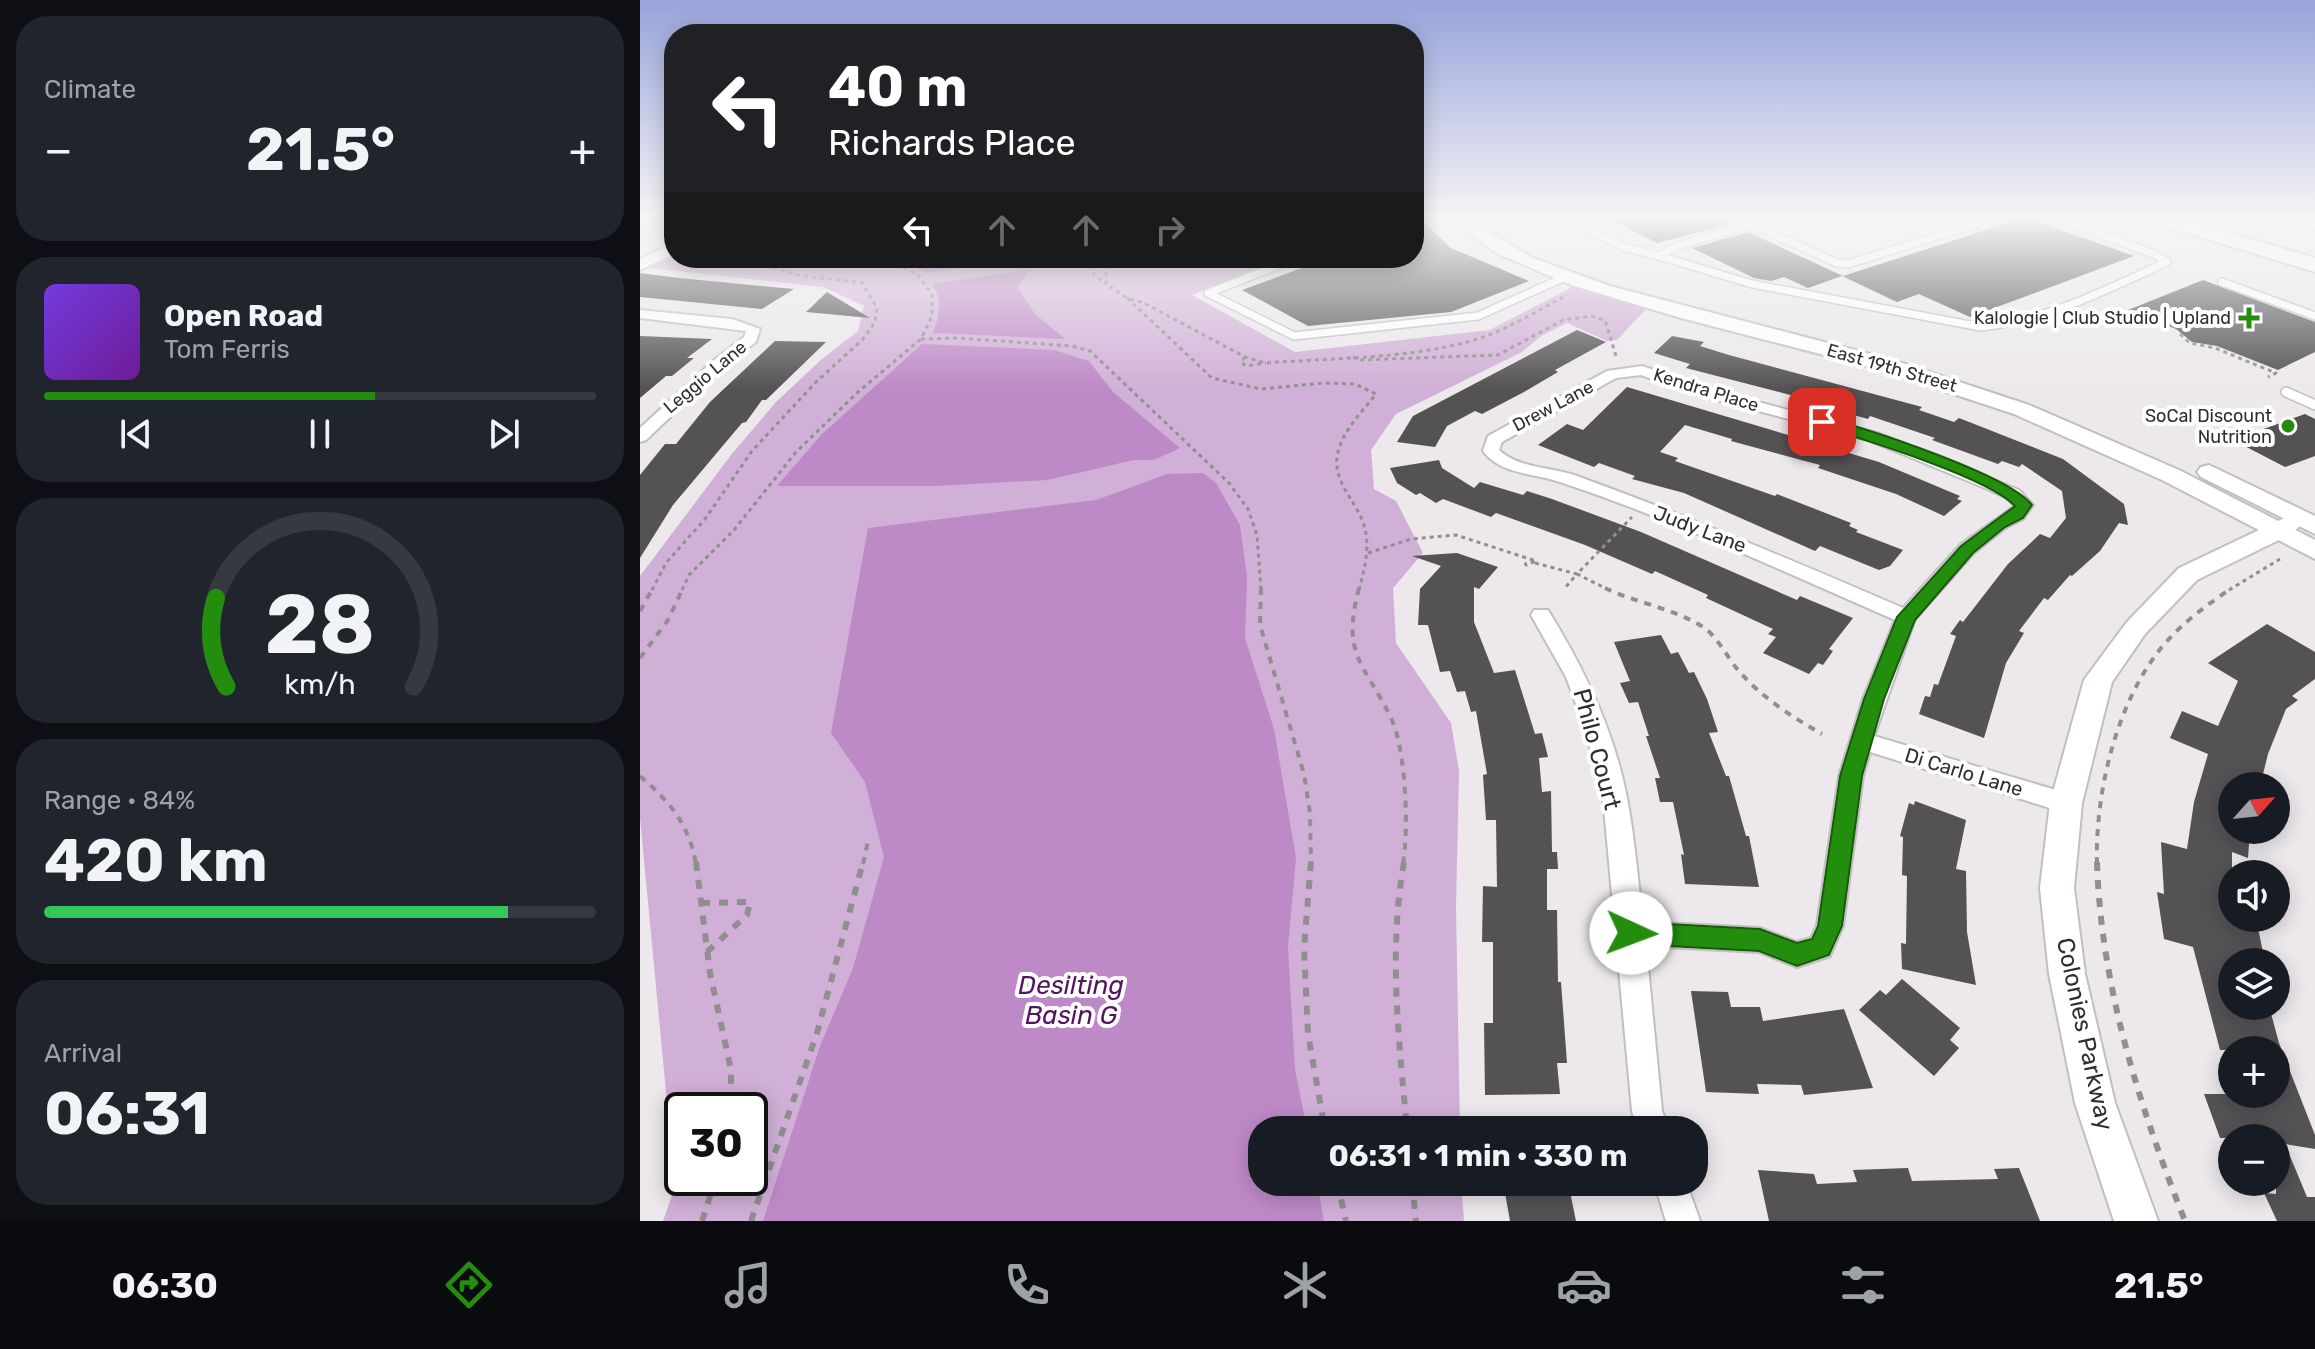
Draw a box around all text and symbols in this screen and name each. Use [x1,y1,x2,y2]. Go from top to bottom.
text: 40 m [828,54,968,120]
icon: left [696,56,800,160]
text: Climate [44,74,136,105]
text: 21.5° [246,114,395,185]
text: Richards Place [828,121,1076,164]
text: − [44,124,73,176]
text: + [569,124,596,176]
icon: left [896,208,940,252]
icon: ahead [980,208,1024,252]
icon: ahead [1064,208,1108,252]
icon: right [1148,208,1192,252]
text: Open Road [164,298,323,334]
place label: Kalologie | Club Studio | Upland [1974,307,2231,329]
marker: Kalologie | Club Studio | Upland [2238,307,2260,329]
text: Tom Ferris [164,334,290,365]
street label: Leggio Lane [659,336,751,418]
street label: East 19th Street [1824,339,1960,397]
street label: Kendra Place [1651,364,1761,416]
street label: Drew Lane [1509,376,1597,436]
pin [1788,388,1856,456]
icon: arrive [1800,400,1844,444]
place label: SoCal Discount Nutrition [2145,405,2272,448]
icon: previous [114,412,158,456]
icon: pause [298,412,342,456]
icon: next [482,412,526,456]
marker: SoCal Discount Nutrition [2279,417,2297,435]
street label: Judy Lane [1650,500,1750,558]
text: 28 [265,574,375,673]
text: km/h [284,667,356,701]
street label: Philo Court [1567,685,1627,813]
street label: Di Carlo Lane [1902,743,2026,801]
north arrow [2218,772,2290,844]
map controls [2218,772,2290,1196]
text: Range · 84% [44,785,195,816]
text: 420 km [44,825,268,896]
button: sound [2218,860,2290,932]
position arrow [1589,891,1673,975]
street label: Colonies Parkway [2051,935,2119,1133]
button: layers [2218,948,2290,1020]
water label: Desilting Basin G [1018,970,1124,1031]
button: + [2218,1036,2290,1108]
text: Arrival [44,1038,122,1069]
text: 06:31 [44,1078,210,1149]
speed limit sign: 30 [664,1092,768,1196]
button: − [2218,1124,2290,1196]
text: 06:31 · 1 min · 330 m [1329,1138,1627,1174]
icon: directions [441,1257,497,1313]
icon: music [720,1257,776,1313]
icon: phone [999,1257,1055,1313]
icon: climate [1277,1257,1333,1313]
icon: car [1556,1257,1612,1313]
icon: filters [1835,1257,1891,1313]
text: 06:30 [111,1264,218,1307]
text: 21.5° [2114,1264,2204,1307]

